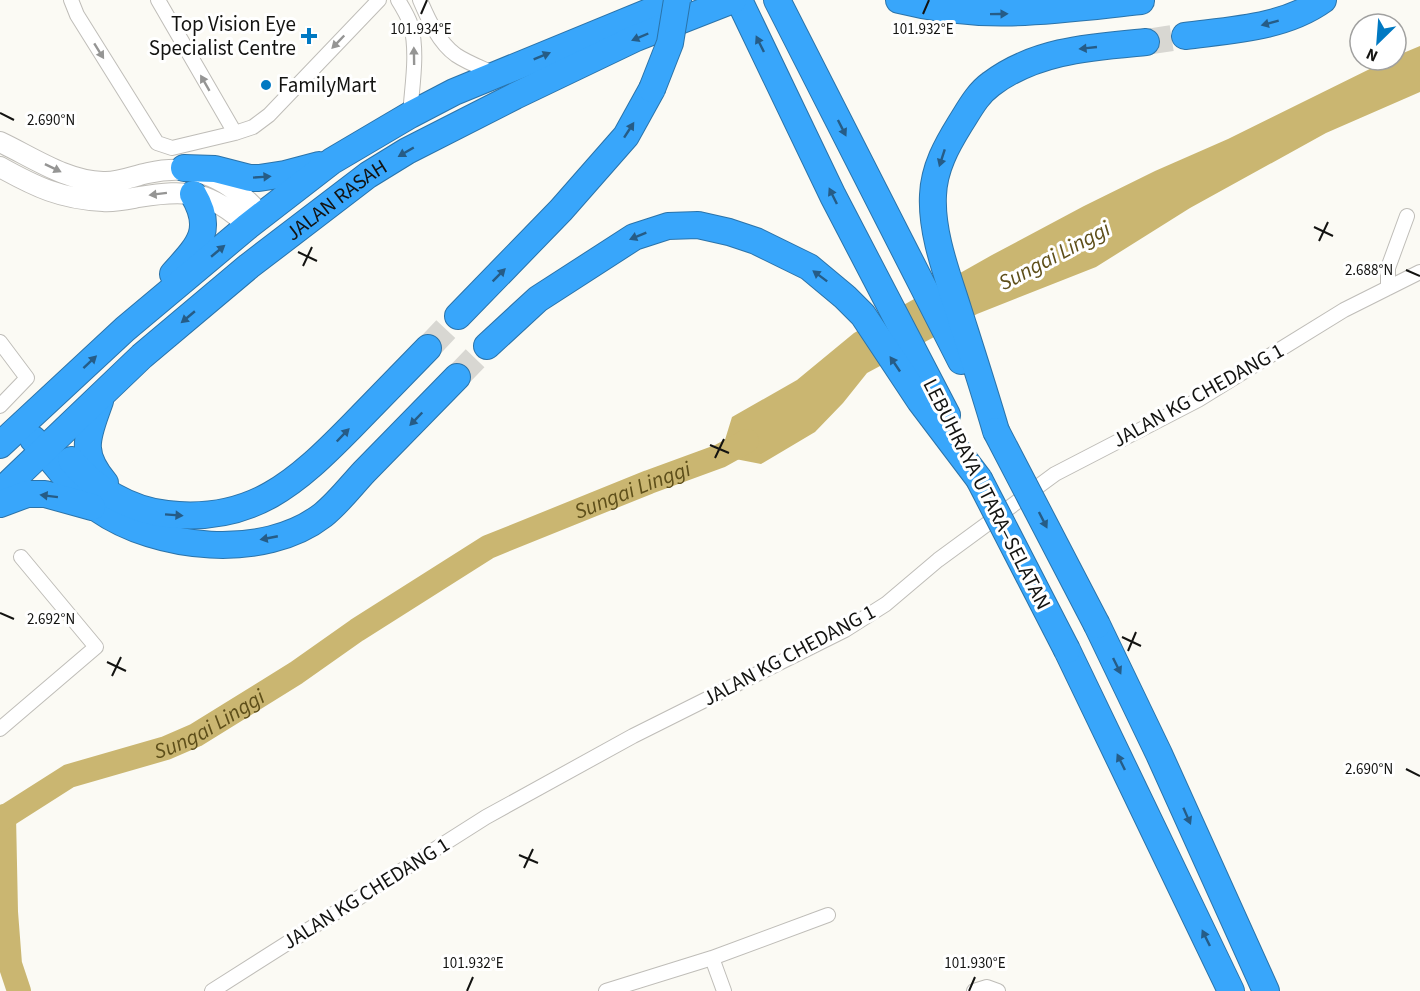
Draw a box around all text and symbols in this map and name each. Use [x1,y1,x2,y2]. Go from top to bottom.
place label: Top Vision Eye Specialist Centre [149,9,296,63]
one-way arrow [989,9,1008,18]
north arrow [1348,12,1408,72]
text: 101.934°E [390,19,452,40]
text: 101.932°E [892,19,954,40]
one-way arrow [1261,19,1279,28]
marker: Top Vision Eye Specialist Centre [300,27,318,45]
one-way arrow [630,32,648,42]
one-way arrow [331,35,345,50]
one-way arrow [756,36,765,53]
one-way arrow [94,42,105,59]
text: N [1363,42,1382,67]
one-way arrow [1078,43,1097,52]
one-way arrow [409,47,418,66]
one-way arrow [533,51,551,61]
place label: FamilyMart [278,70,376,100]
one-way arrow [200,74,210,91]
marker: FamilyMart [259,78,273,92]
text: 2.690°N [27,110,75,131]
one-way arrow [837,120,846,137]
one-way arrow [623,122,634,138]
one-way arrow [398,147,414,158]
one-way arrow [936,150,946,168]
street label: JALAN RASAH [279,152,393,248]
one-way arrow [44,163,61,172]
one-way arrow [253,172,272,182]
one-way arrow [828,187,838,204]
one-way arrow [148,189,167,199]
water label: Sungai Linggi [993,213,1117,299]
one-way arrow [629,231,647,241]
one-way arrow [211,245,226,258]
text: 2.688°N [1345,260,1393,281]
one-way arrow [492,267,506,282]
one-way arrow [813,270,828,282]
one-way arrow [180,311,196,324]
street label: JALAN KG CHEDANG 1 [1107,335,1289,455]
one-way arrow [82,356,97,369]
one-way arrow [890,356,901,372]
street label: LEBUHRAYA UTARA–SELATAN [916,373,1058,615]
one-way arrow [409,412,423,427]
one-way arrow [336,428,350,442]
water label: Sungai Linggi [569,453,696,528]
one-way arrow [39,491,58,500]
one-way arrow [165,510,184,519]
one-way arrow [1038,512,1048,529]
one-way arrow [259,534,278,543]
street label: JALAN KG CHEDANG 1 [697,597,881,713]
text: 2.692°N [27,609,75,630]
one-way arrow [1112,657,1121,674]
water label: Sungai Linggi [150,681,272,768]
one-way arrow [1117,754,1126,771]
text: 2.690°N [1345,759,1393,780]
one-way arrow [1182,807,1192,825]
street label: JALAN KG CHEDANG 1 [277,829,455,957]
one-way arrow [1201,930,1210,947]
text: 101.932°E [442,953,504,974]
text: 101.930°E [944,953,1006,974]

